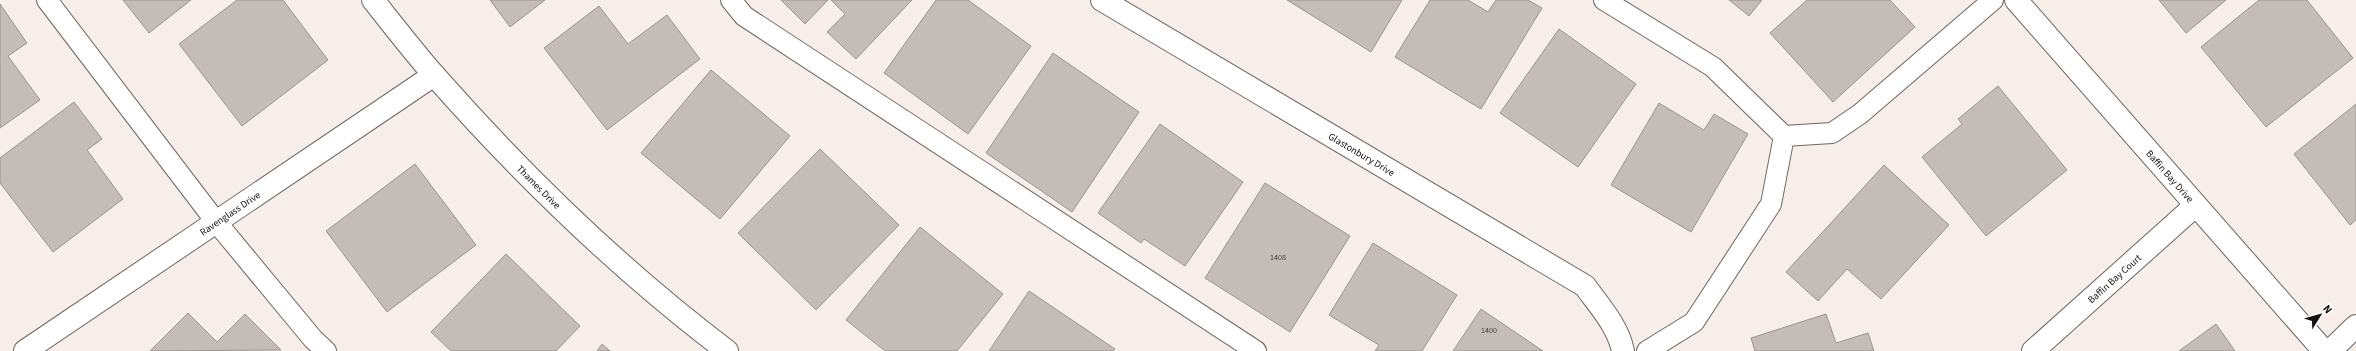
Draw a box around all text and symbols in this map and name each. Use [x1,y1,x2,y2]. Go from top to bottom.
street label: Glastonbury Drive [1325,130,1397,180]
street label: Baffin Bay Drive [2143,147,2197,206]
street label: Thames Drive [513,162,564,212]
street label: Ravenglass Drive [197,188,263,239]
street label: Baffin Bay Court [2085,251,2145,307]
house number: 1408 [1270,252,1286,263]
north arrow [2300,295,2340,335]
text: N [2319,302,2336,317]
house number: 1400 [1481,325,1497,336]

